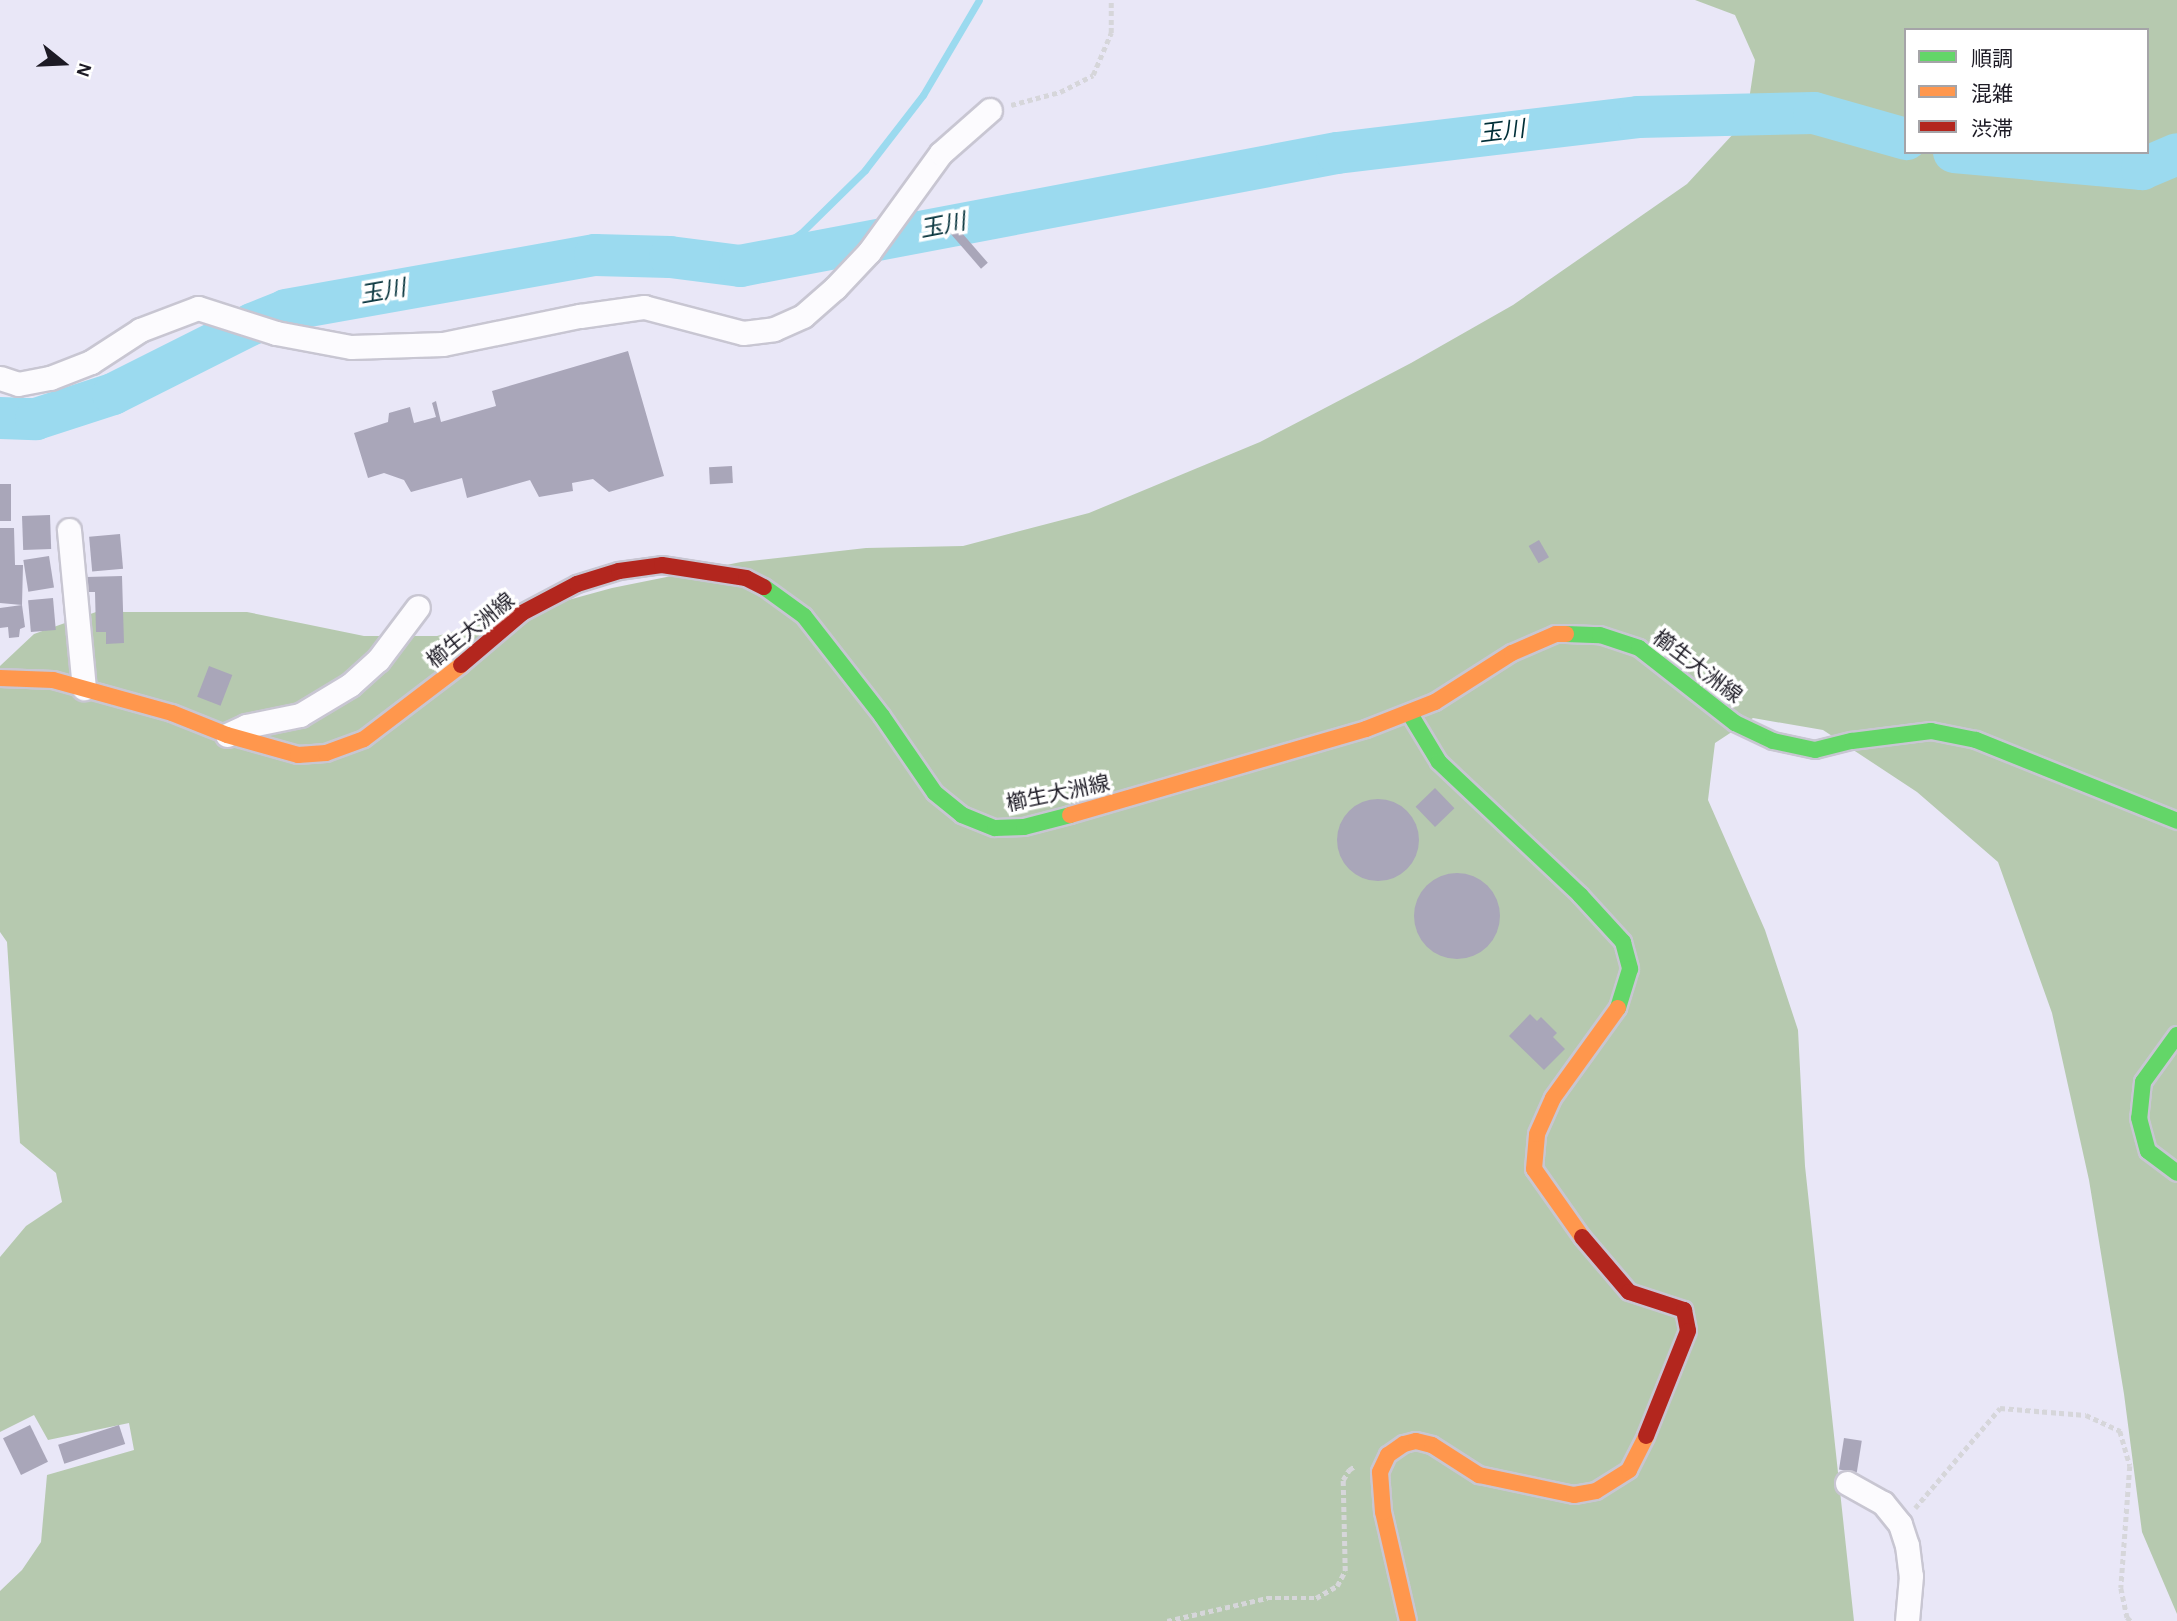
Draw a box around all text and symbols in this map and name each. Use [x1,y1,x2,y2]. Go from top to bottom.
north arrow [28,28,98,98]
legend [1904,28,2149,154]
text: 順調 [1971,49,2013,70]
text: N [72,60,95,79]
text: 混雑 [1971,84,2013,105]
water label: 玉川 [1477,116,1527,150]
text: 渋滞 [1971,119,2013,140]
water label: 玉川 [918,209,968,245]
water label: 玉川 [358,275,408,311]
street label: 櫛生大洲線 [422,588,520,674]
street label: 櫛生大洲線 [1647,625,1747,709]
street label: 櫛生大洲線 [1004,771,1112,817]

